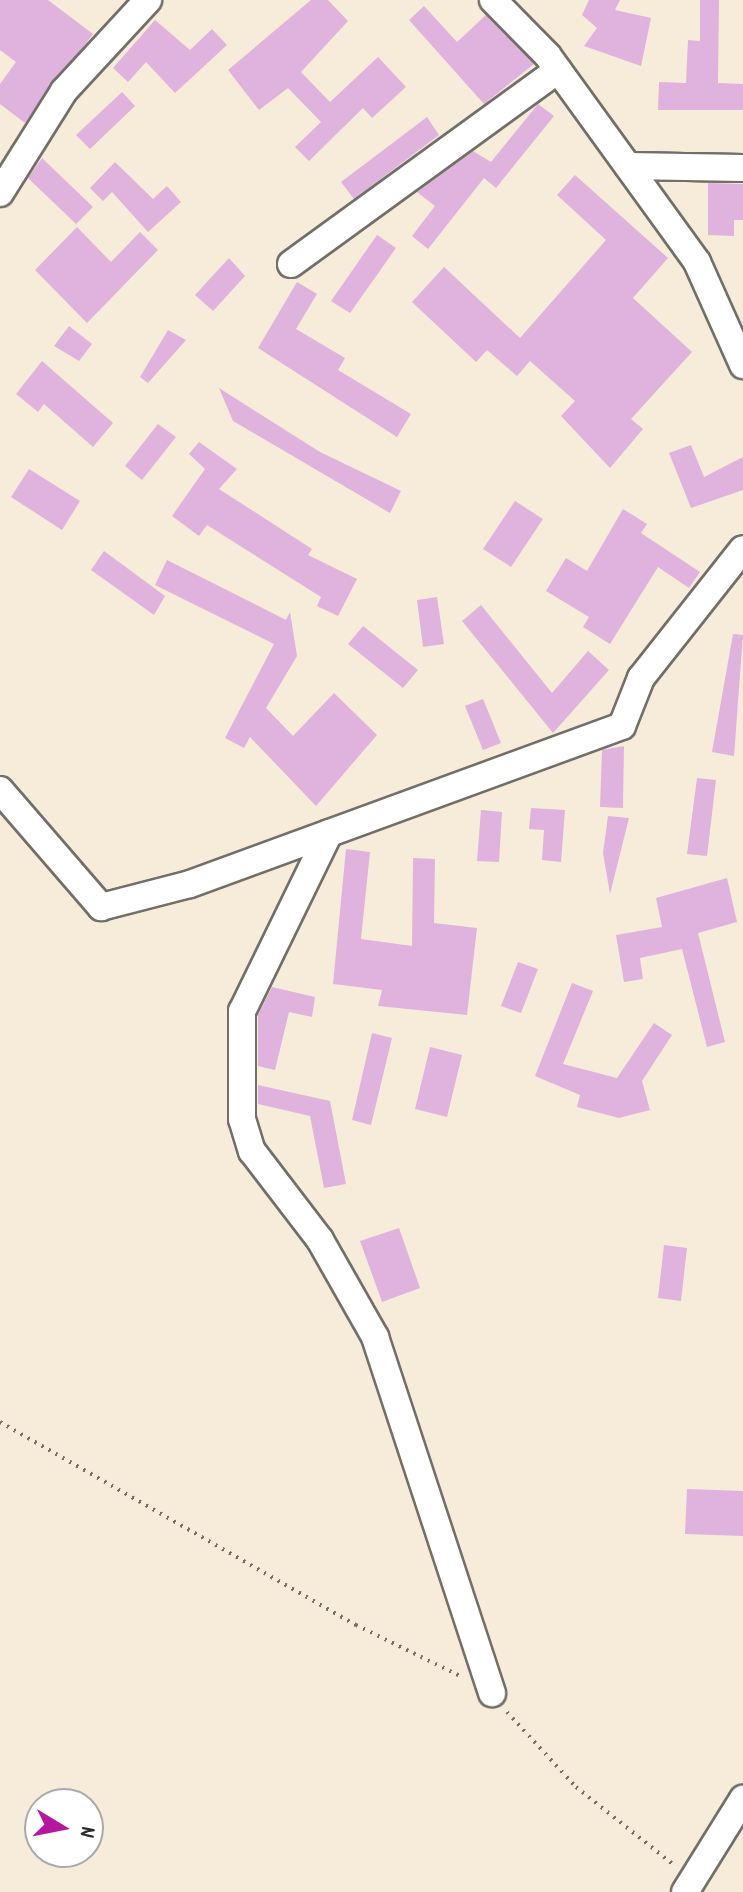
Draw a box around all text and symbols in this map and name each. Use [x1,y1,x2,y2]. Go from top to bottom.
north arrow [24,1788,104,1868]
text: N [70,1824,102,1840]

